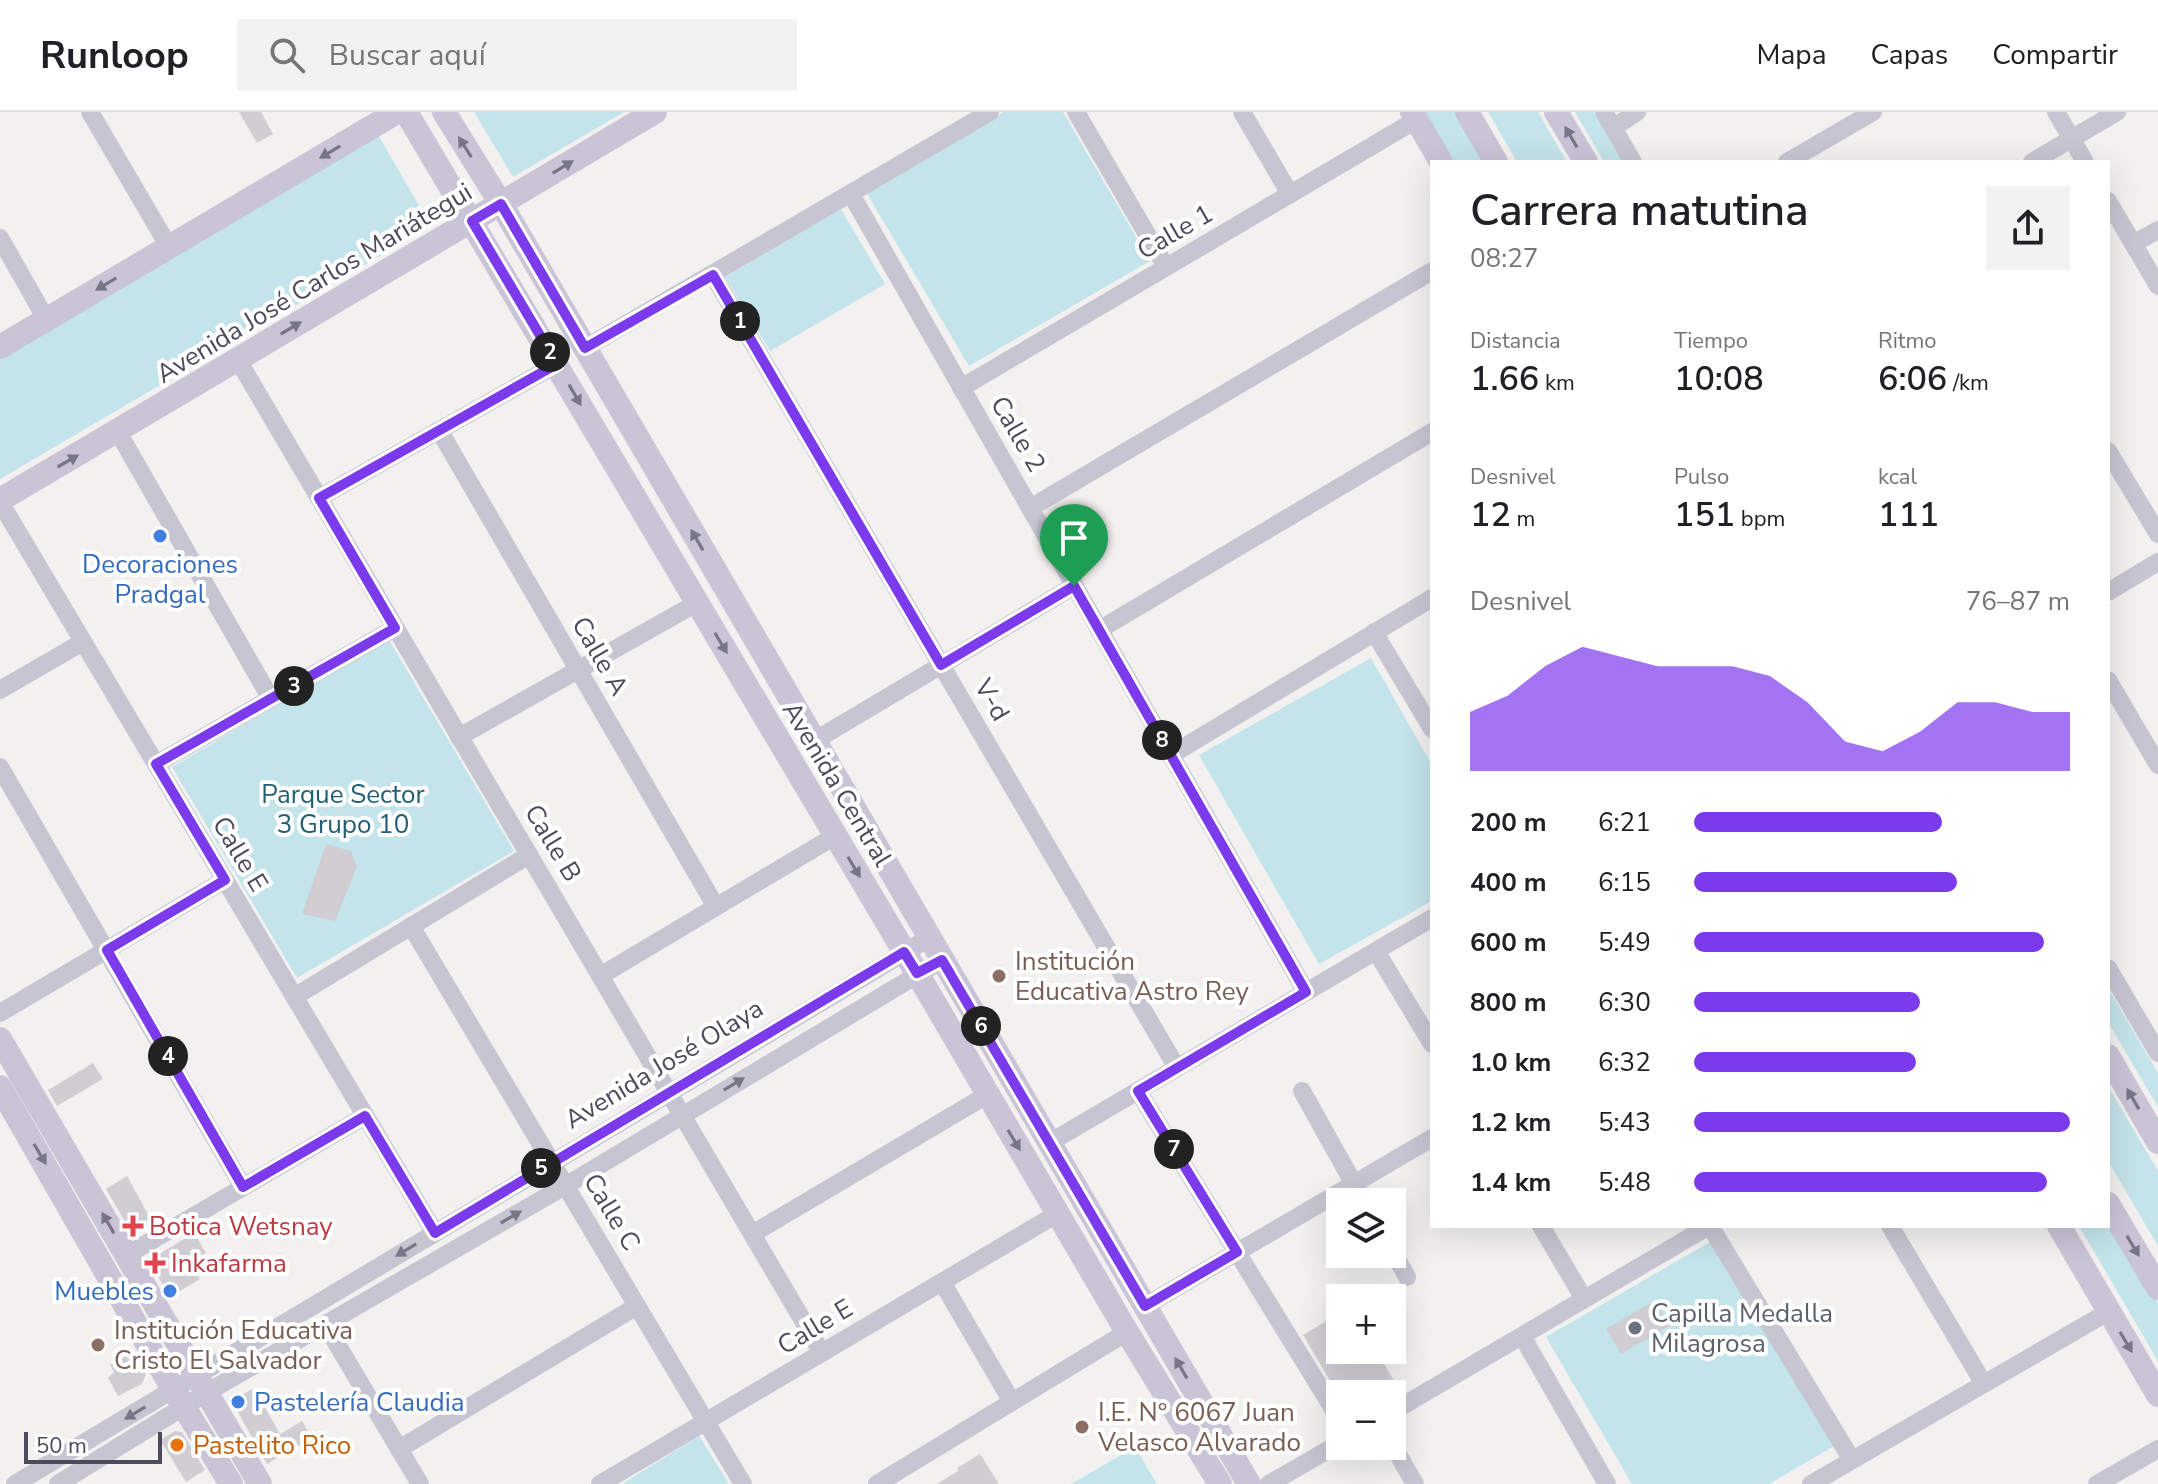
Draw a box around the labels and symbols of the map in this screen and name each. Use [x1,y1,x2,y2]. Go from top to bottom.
one-way arrow [1564,126,1578,148]
one-way arrow [459,136,473,158]
one-way arrow [319,144,341,158]
one-way arrow [552,160,574,174]
street label: Avenida José Carlos Mariátegui [150,175,478,391]
street label: Calle 1 [1131,196,1219,268]
one-way arrow [95,277,117,291]
pin: 1 [720,301,760,341]
one-way arrow [280,322,302,336]
pin: 2 [530,332,570,372]
one-way arrow [568,384,582,406]
street label: Calle 2 [982,390,1054,478]
one-way arrow [56,454,79,468]
pin [1040,504,1108,586]
marker: Decoraciones Pradgal [151,527,169,545]
one-way arrow [690,528,704,551]
place label: Decoraciones Pradgal [82,547,238,612]
street label: Calle A [563,610,637,702]
one-way arrow [714,632,728,654]
pin: 3 [274,666,314,706]
street label: V-d [966,672,1018,727]
street label: Avenida Central [774,695,900,873]
pin: 8 [1142,720,1182,760]
park label: Parque Sector 3 Grupo 10 [261,777,425,842]
street label: Calle B [516,798,590,888]
street label: Calle E [204,810,276,898]
one-way arrow [846,856,860,878]
place label: Institución Educativa Astro Rey [1015,944,1250,1009]
marker: Institución Educativa Astro Rey [990,967,1008,985]
street label: Avenida José Olaya [558,991,770,1137]
pin: 6 [961,1006,1001,1046]
pin: 4 [148,1036,188,1076]
one-way arrow [723,1077,745,1091]
one-way arrow [2126,1088,2140,1110]
one-way arrow [1006,1129,1020,1151]
pin: 7 [1154,1129,1194,1169]
one-way arrow [32,1143,46,1165]
pin: 5 [521,1148,561,1188]
street label: Calle C [575,1167,649,1257]
place label: Botica Wetsnay [149,1209,333,1244]
one-way arrow [500,1210,522,1224]
one-way arrow [101,1212,115,1234]
marker: Botica Wetsnay [124,1217,142,1235]
one-way arrow [2126,1235,2140,1257]
one-way arrow [395,1243,417,1257]
place label: Inkafarma [171,1246,287,1281]
marker: Inkafarma [146,1254,164,1272]
place label: Muebles [54,1274,154,1309]
marker: Muebles [161,1282,179,1300]
street label: Calle E [771,1291,859,1363]
place label: Capilla Medalla Milagrosa [1651,1296,1833,1361]
place label: Institución Educativa Cristo El Salvador [114,1313,353,1378]
marker: Capilla Medalla Milagrosa [1626,1319,1644,1337]
one-way arrow [2119,1331,2133,1353]
marker: Institución Educativa Cristo El Salvador [89,1336,107,1354]
one-way arrow [1174,1357,1188,1379]
place label: Pastelería Claudia [254,1385,465,1420]
marker: Pastelería Claudia [229,1393,247,1411]
place label: I.E. N° 6067 Juan Velasco Alvarado [1097,1395,1301,1460]
one-way arrow [124,1405,146,1419]
marker: I.E. N° 6067 Juan Velasco Alvarado [1073,1418,1091,1436]
scale bar [24,1428,162,1464]
place label: Pastelito Rico [193,1428,351,1463]
marker: Pastelito Rico [168,1436,186,1454]

